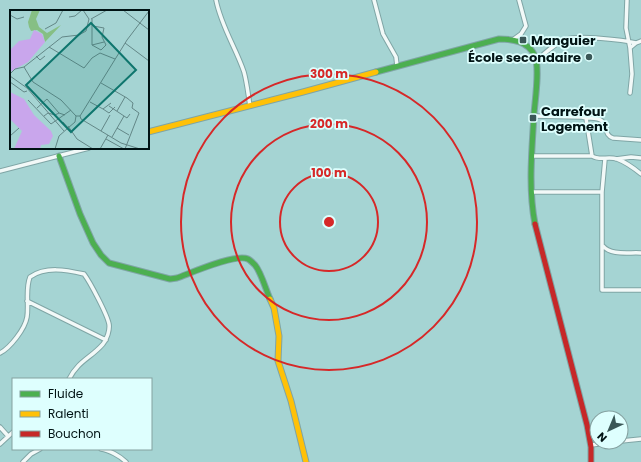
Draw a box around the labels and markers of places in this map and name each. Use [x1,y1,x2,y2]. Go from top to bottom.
place label: Manguier [531,31,596,50]
marker: Manguier [518,35,528,45]
place label: École secondaire [468,48,581,67]
marker: École secondaire [584,52,594,62]
place label: Carrefour Logement [541,102,608,136]
marker: Carrefour Logement [528,113,538,123]
centre of rings [322,215,336,229]

